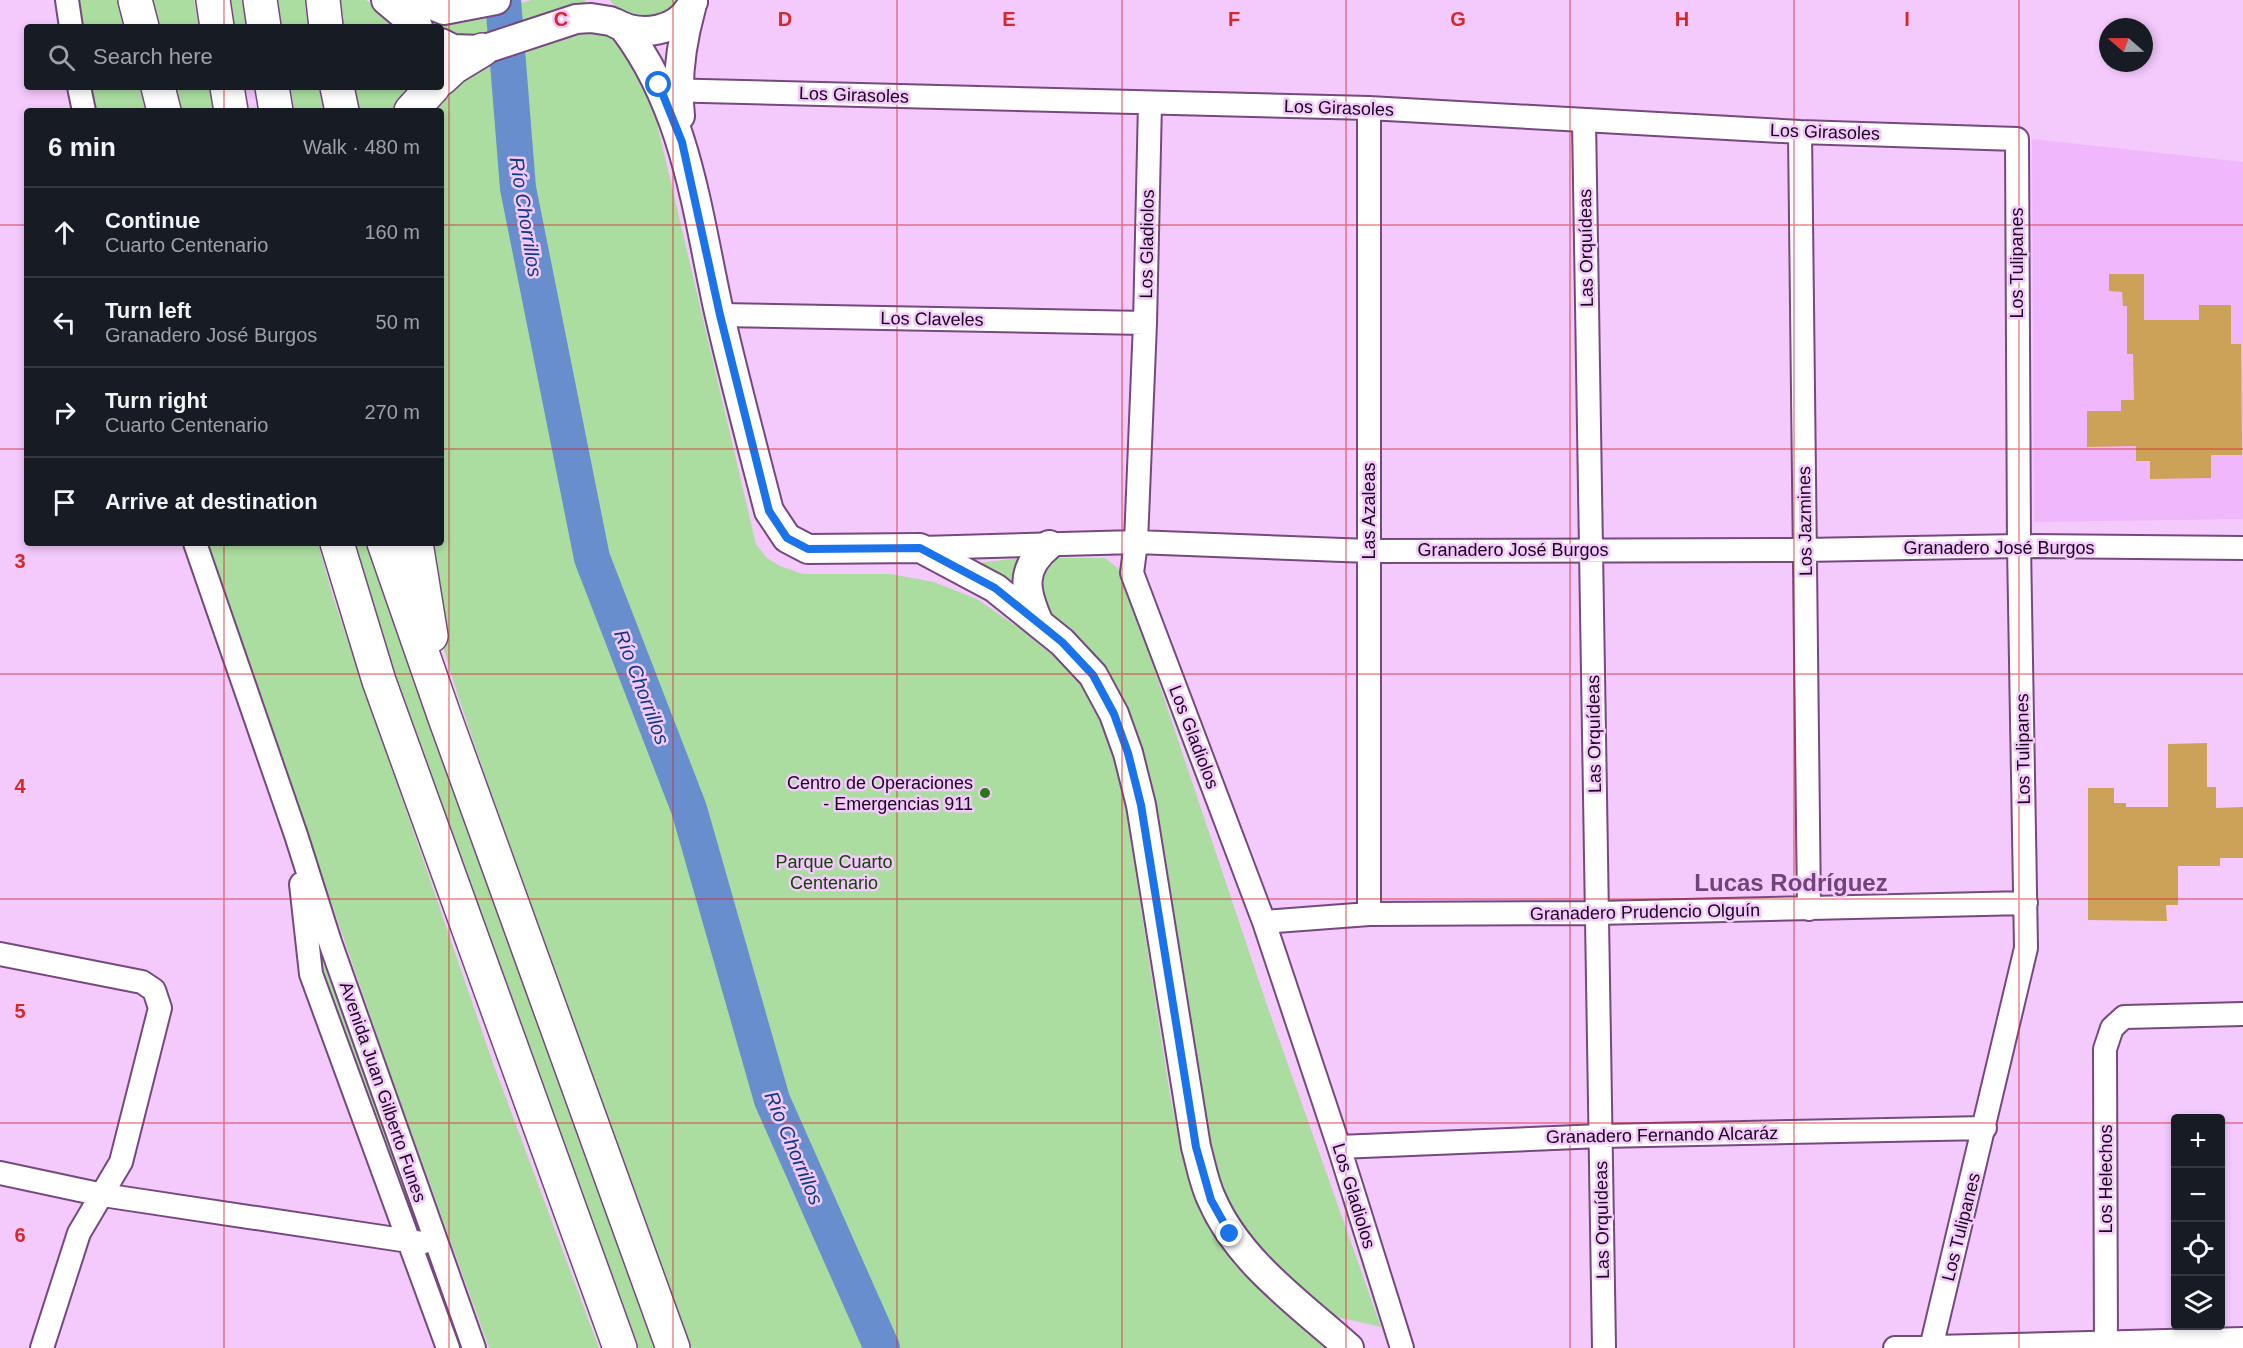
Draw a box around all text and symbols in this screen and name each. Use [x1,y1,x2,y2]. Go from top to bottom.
text: C [554,8,568,30]
text: D [778,8,792,30]
text: E [1002,8,1016,30]
text: F [1228,8,1240,30]
text: G [1450,8,1466,30]
text: H [1675,8,1689,30]
text: I [1904,8,1910,30]
north arrow [2099,18,2153,72]
search box [24,24,444,90]
icon: search [45,41,78,74]
text: Search here [93,44,213,69]
route start [645,71,671,97]
street label: Los Girasoles [799,83,909,107]
street label: Los Girasoles [1284,96,1394,120]
street label: Los Girasoles [1770,120,1880,144]
text: 6 min [48,132,116,162]
text: Walk · 480 m [303,136,420,158]
water label: Río Chorrillos [506,155,546,279]
street label: Los Gladiolos [1136,189,1158,299]
street label: Las Orquídeas [1575,189,1597,307]
street label: Los Tulipanes [2007,207,2027,319]
text: Continue [105,208,200,233]
icon: ahead [48,216,81,249]
text: 160 m [364,221,420,243]
text: Cuarto Centenario [105,234,268,256]
text: Turn left [105,298,191,323]
icon: left [48,306,81,339]
street label: Los Claveles [880,308,984,330]
text: 50 m [376,311,420,333]
text: Granadero José Burgos [105,324,317,346]
text: Turn right [105,388,207,413]
icon: right [48,396,81,429]
text: 270 m [364,401,420,423]
text: Cuarto Centenario [105,414,268,436]
street label: Las Azaleas [1359,462,1379,560]
street label: Los Jazmines [1794,466,1816,576]
icon: arrive [48,486,81,519]
text: Arrive at destination [105,489,318,514]
street label: Granadero José Burgos [1903,538,2095,558]
street label: Granadero José Burgos [1417,540,1609,560]
text: 3 [14,550,26,572]
water label: Río Chorrillos [610,627,674,747]
street label: Las Orquídeas [1583,675,1605,793]
street label: Los Gladiolos [1165,682,1223,792]
street label: Los Tulipanes [2012,693,2034,805]
place label: Centro de Operaciones - Emergencias 911 [787,773,973,814]
text: 4 [14,775,26,797]
marker: Centro de Operaciones - Emergencias 911 [978,786,992,800]
park label: Parque Cuarto Centenario [775,852,893,893]
district label: Lucas Rodríguez [1694,869,1888,896]
street label: Granadero Prudencio Olguín [1530,900,1760,924]
street label: Avenida Juan Gilberto Funes [336,979,430,1205]
text: 5 [14,1000,26,1022]
water label: Río Chorrillos [760,1088,828,1208]
map controls [2171,1114,2225,1330]
button: + [2171,1114,2225,1168]
street label: Granadero Fernando Alcaráz [1546,1123,1778,1147]
street label: Los Helechos [2096,1124,2116,1234]
street label: Los Gladiolos [1328,1141,1380,1251]
street label: Las Orquídeas [1591,1161,1613,1279]
button: − [2171,1168,2225,1222]
street label: Los Tulipanes [1938,1171,1984,1283]
route end [1216,1220,1242,1246]
button: locate [2171,1222,2225,1276]
text: 6 [14,1224,26,1246]
button: layers [2171,1276,2225,1330]

